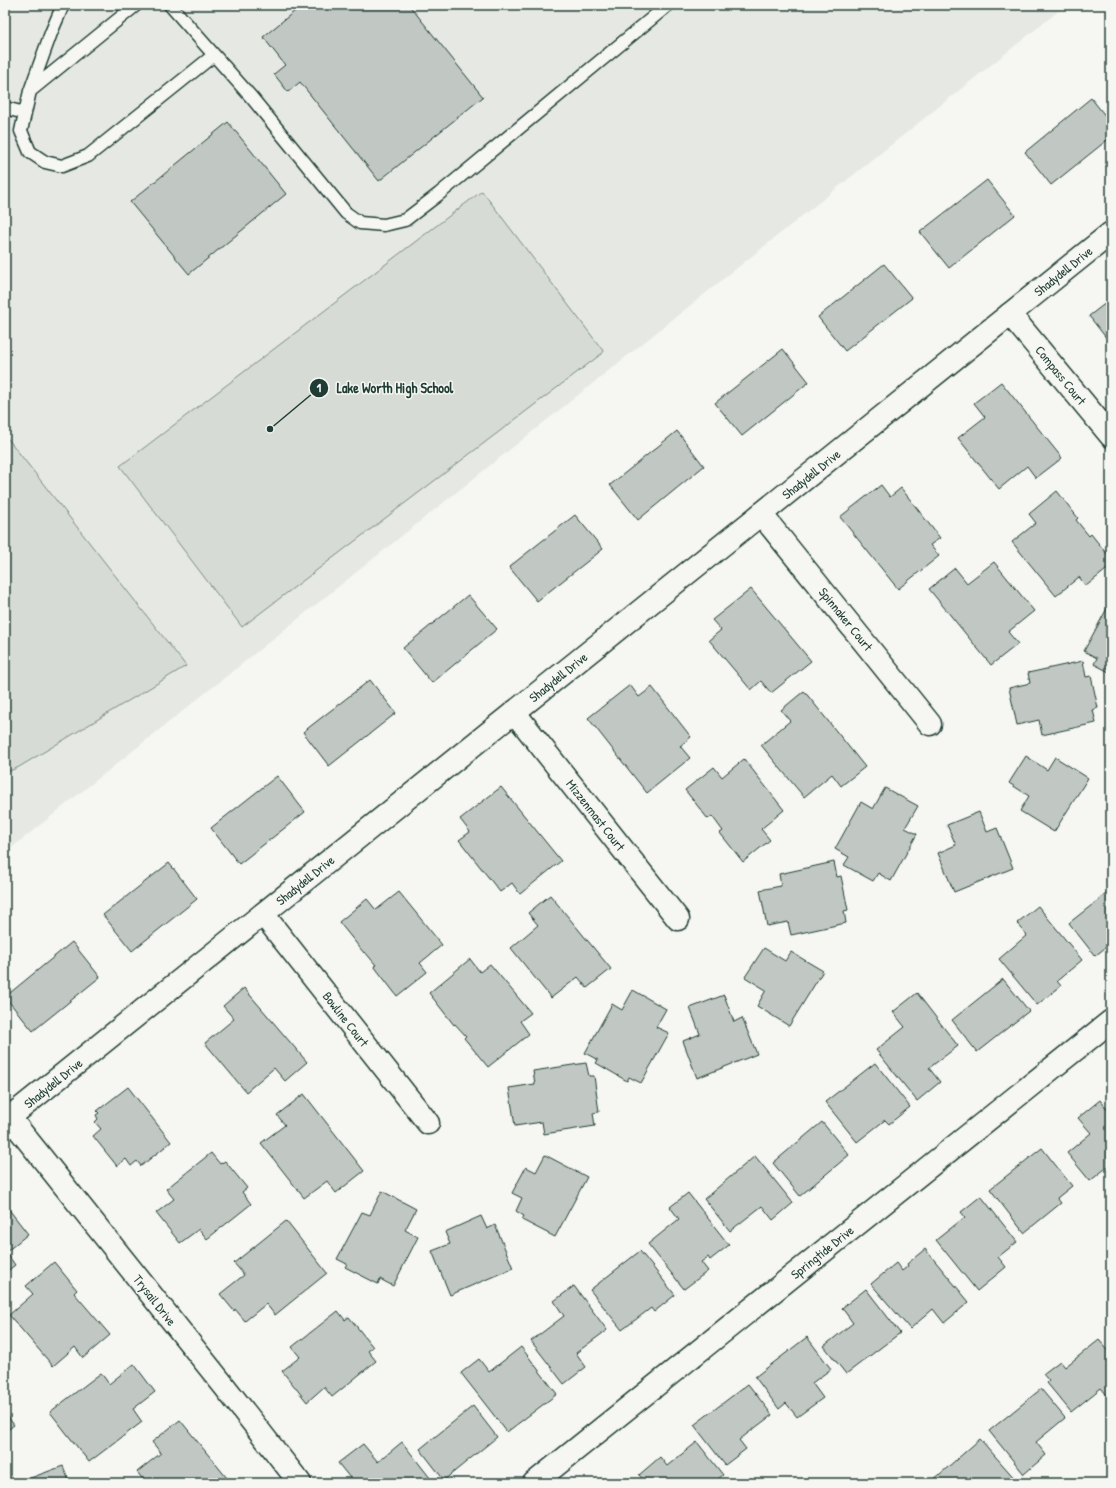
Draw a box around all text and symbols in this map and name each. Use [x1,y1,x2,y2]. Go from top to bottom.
street label: Shadydell Drive [1030,242,1096,300]
street label: Compass Court [1031,341,1091,409]
callout: Lake Worth High School [309,375,462,401]
text: Lake Worth High School [337,378,454,399]
text: 1 [317,379,322,396]
street label: Shadydell Drive [778,445,844,503]
street label: Spinnaker Court [815,583,878,655]
street label: Shadydell Drive [525,648,591,706]
street label: Mizzenmast Court [562,775,630,855]
street label: Shadydell Drive [272,851,338,909]
street label: Bowline Court [319,988,374,1051]
street label: Shadydell Drive [20,1054,86,1112]
street label: Springtide Drive [787,1221,857,1283]
street label: Trysail Drive [129,1271,181,1329]

